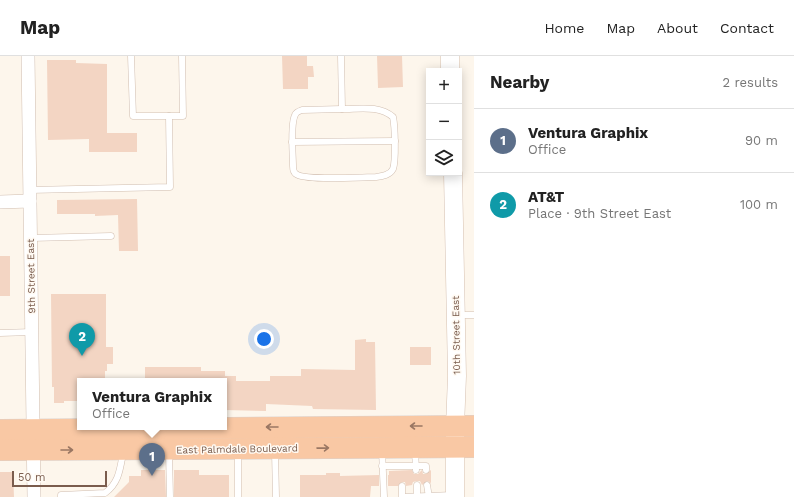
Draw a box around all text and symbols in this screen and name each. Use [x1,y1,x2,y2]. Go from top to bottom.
text: Map [20,16,60,39]
text: Home [544,20,584,36]
text: Map [606,20,635,36]
text: About [657,20,698,36]
text: Contact [720,20,774,36]
map controls [426,68,462,176]
button: + [426,68,462,104]
text: Nearby [490,72,549,92]
text: 2 results [723,75,778,90]
button: − [426,104,462,140]
text: Ventura Graphix [528,124,648,142]
text: 1 [500,133,506,148]
text: 90 m [745,133,778,148]
button: layers [426,140,462,176]
text: Office [528,142,566,157]
text: AT&T [528,188,564,206]
text: 2 [499,197,507,212]
text: 100 m [740,197,778,212]
text: Place · 9th Street East [528,206,671,221]
street label: 9th Street East [25,238,37,314]
street label: 10th Street East [450,295,462,375]
pin: 2 [69,323,95,356]
your location [254,329,274,349]
popup [77,378,227,430]
text: Ventura Graphix [92,388,212,406]
text: Office [92,406,130,421]
one-way arrow [410,422,423,430]
one-way arrow [266,423,279,431]
street label: East Palmdale Boulevard [176,442,298,456]
pin: 1 [139,443,165,476]
one-way arrow [316,444,329,452]
one-way arrow [60,446,73,454]
scale bar [12,469,107,488]
text: 50 m [18,471,45,484]

